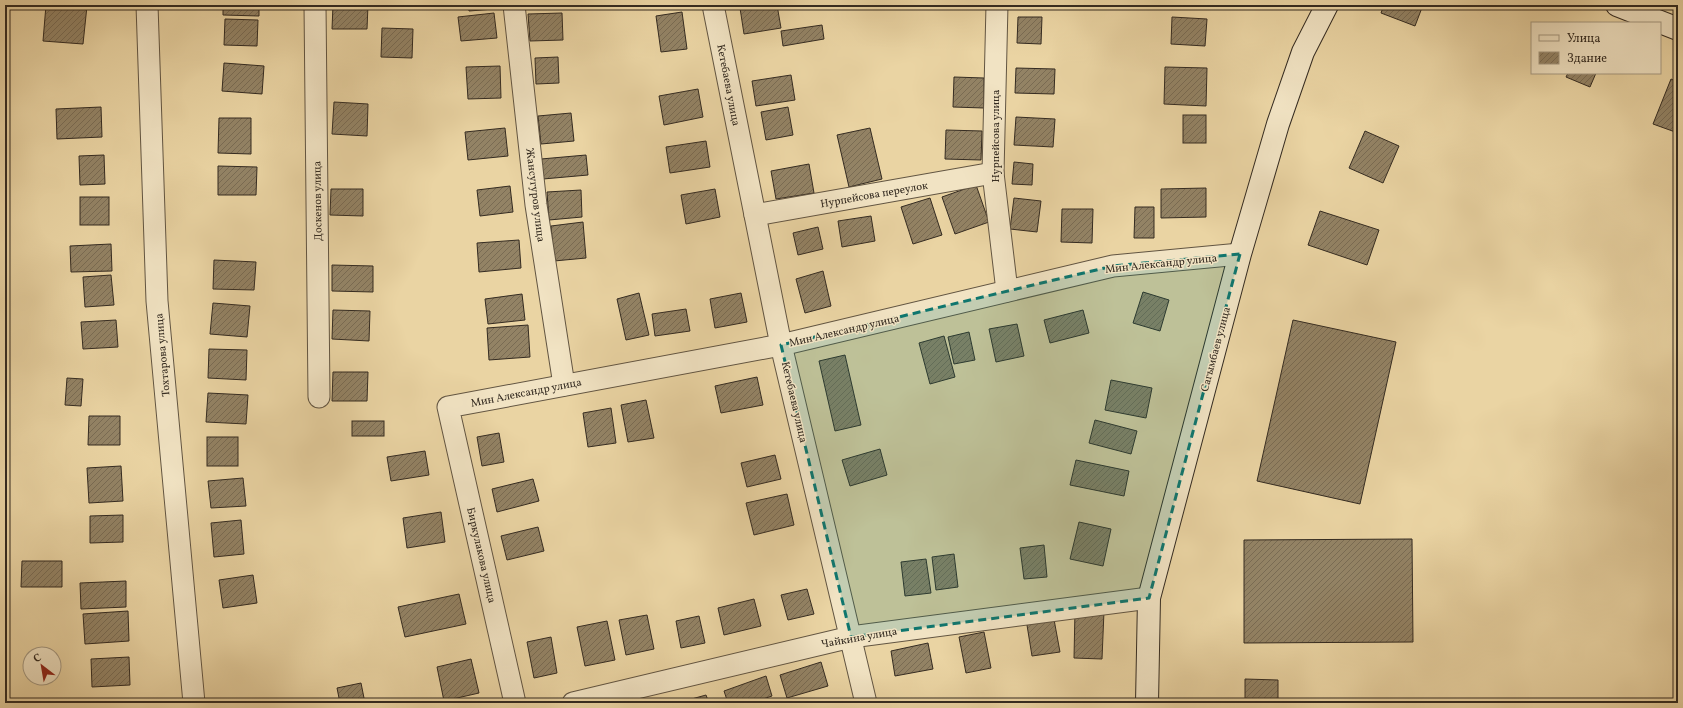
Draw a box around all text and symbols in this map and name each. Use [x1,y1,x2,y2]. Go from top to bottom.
legend [1531,22,1661,74]
text: Улица [1567,31,1600,47]
street label: Кетебаева улица [712,43,743,128]
text: Здание [1567,51,1607,67]
street label: Нурпейсова улица [989,89,1004,182]
street label: Жансугуров улица [521,147,548,244]
street label: Доскенов улица [310,160,327,241]
street label: Нурпейсова переулок [819,179,929,212]
street label: Мин Александр улица [1104,251,1218,278]
street label: Сагымбаев улица [1198,305,1235,394]
street label: Мин Александр улица [788,311,901,351]
street label: Тохтарова улица [152,312,175,397]
street label: Кетебаева улица [777,360,810,445]
street label: Мин Александр улица [470,375,583,412]
street label: Биркулакова улица [462,506,499,605]
street label: Чайкина улица [820,624,899,653]
north arrow [22,646,62,686]
text: С [31,650,45,667]

